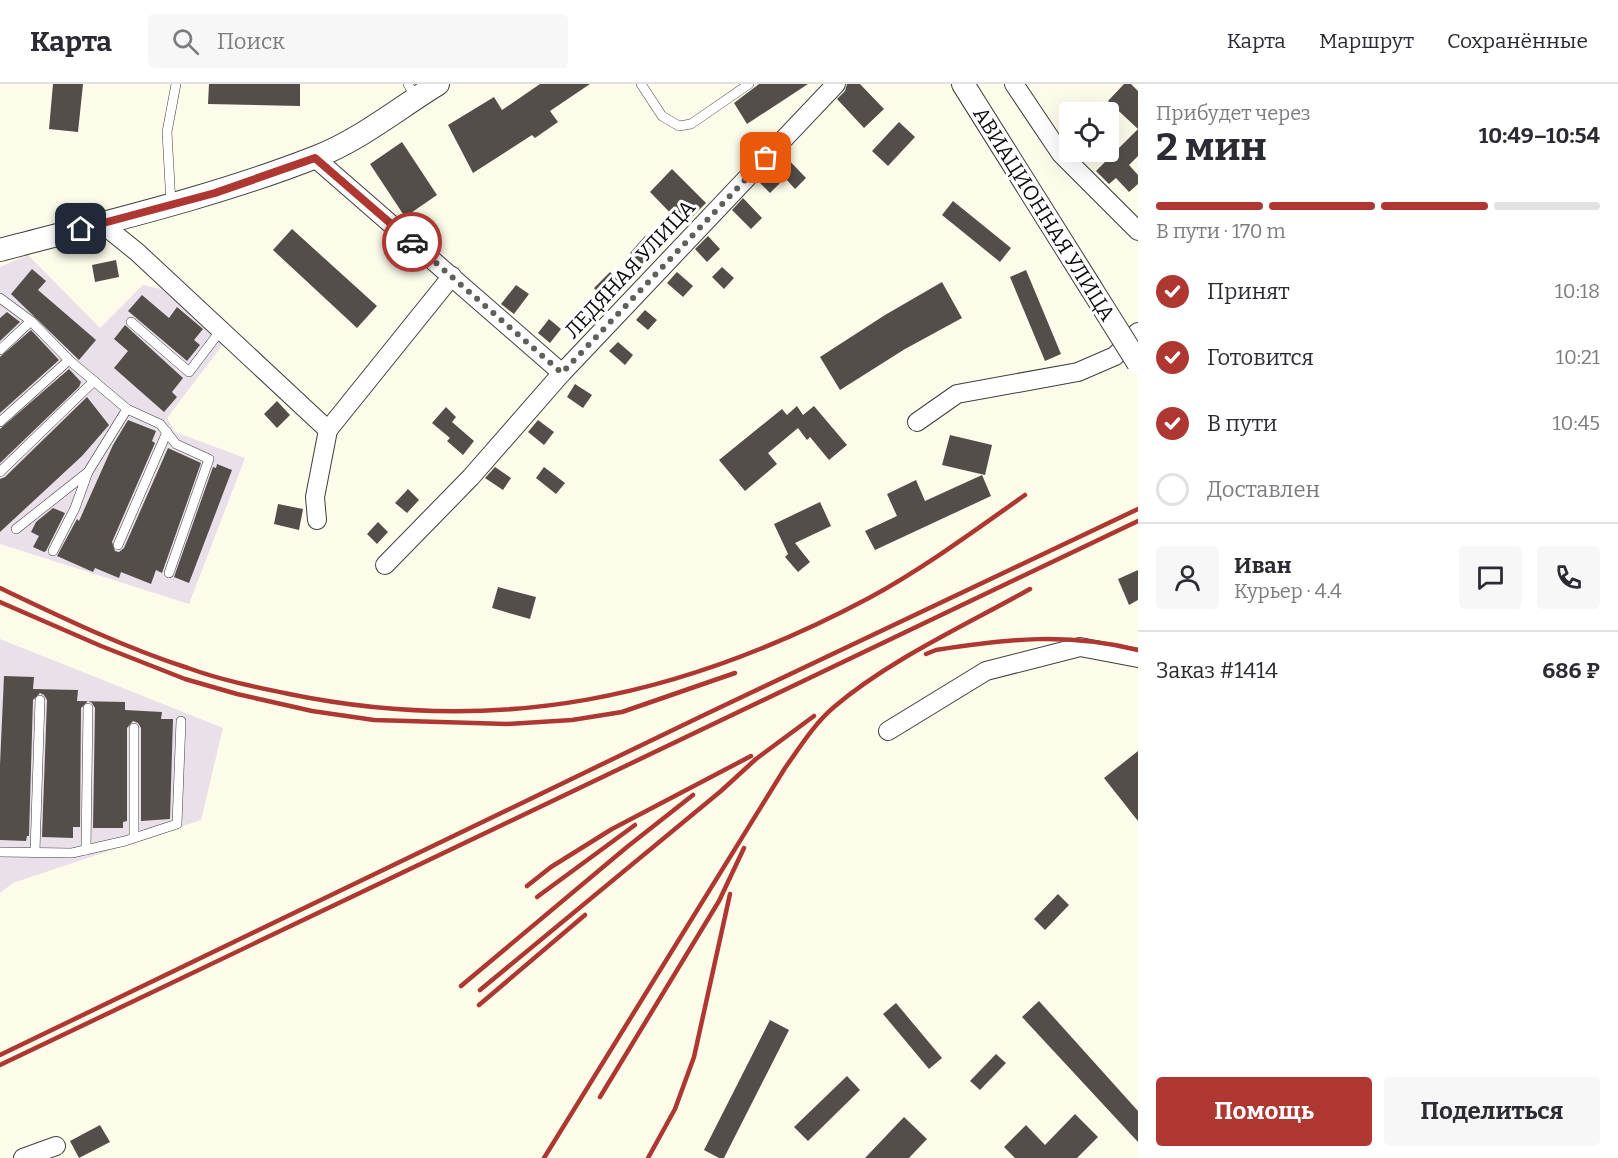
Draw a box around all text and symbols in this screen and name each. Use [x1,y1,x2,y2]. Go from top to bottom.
search box [148,14,568,68]
text: Карта [30,25,112,58]
icon: search [169,25,202,58]
text: Поиск [217,28,285,55]
text: Карта [1227,28,1286,54]
text: Маршрут [1319,28,1414,54]
text: Сохранённые [1447,28,1588,54]
text: Прибудет через [1156,101,1311,125]
street label: АВИАЦИОННАЯ УЛИЦА [967,102,1121,326]
map controls [1059,102,1119,162]
button: locate [1059,102,1119,162]
text: 10:49–10:54 [1479,122,1600,149]
text: 2 мин [1156,124,1267,170]
pin [740,132,791,183]
icon: bag [749,141,782,174]
street label: ЛЕДЯНАЯ УЛИЦА [559,194,701,344]
pin [55,203,106,254]
icon: home [64,212,97,245]
courier [382,212,442,272]
text: В пути · 170 m [1156,219,1286,243]
icon: car [396,226,429,259]
icon: check [1156,275,1189,308]
text: Принят [1207,278,1290,305]
text: 10:18 [1555,279,1600,303]
icon: check [1156,341,1189,374]
text: Готовится [1207,344,1314,371]
text: 10:21 [1556,345,1600,369]
icon: check [1156,407,1189,440]
text: В пути [1207,410,1277,437]
text: 10:45 [1552,411,1600,435]
text: Доставлен [1207,476,1320,503]
button: person [1156,546,1219,609]
button: chat [1459,546,1522,609]
button: phone [1537,546,1600,609]
text: Иван [1234,552,1292,579]
text: Курьер · 4.4 [1234,579,1342,603]
text: Заказ #1414 [1156,657,1278,684]
text: 686 ₽ [1542,657,1600,684]
button: Помощь [1156,1077,1372,1146]
button: Поделиться [1384,1077,1600,1146]

